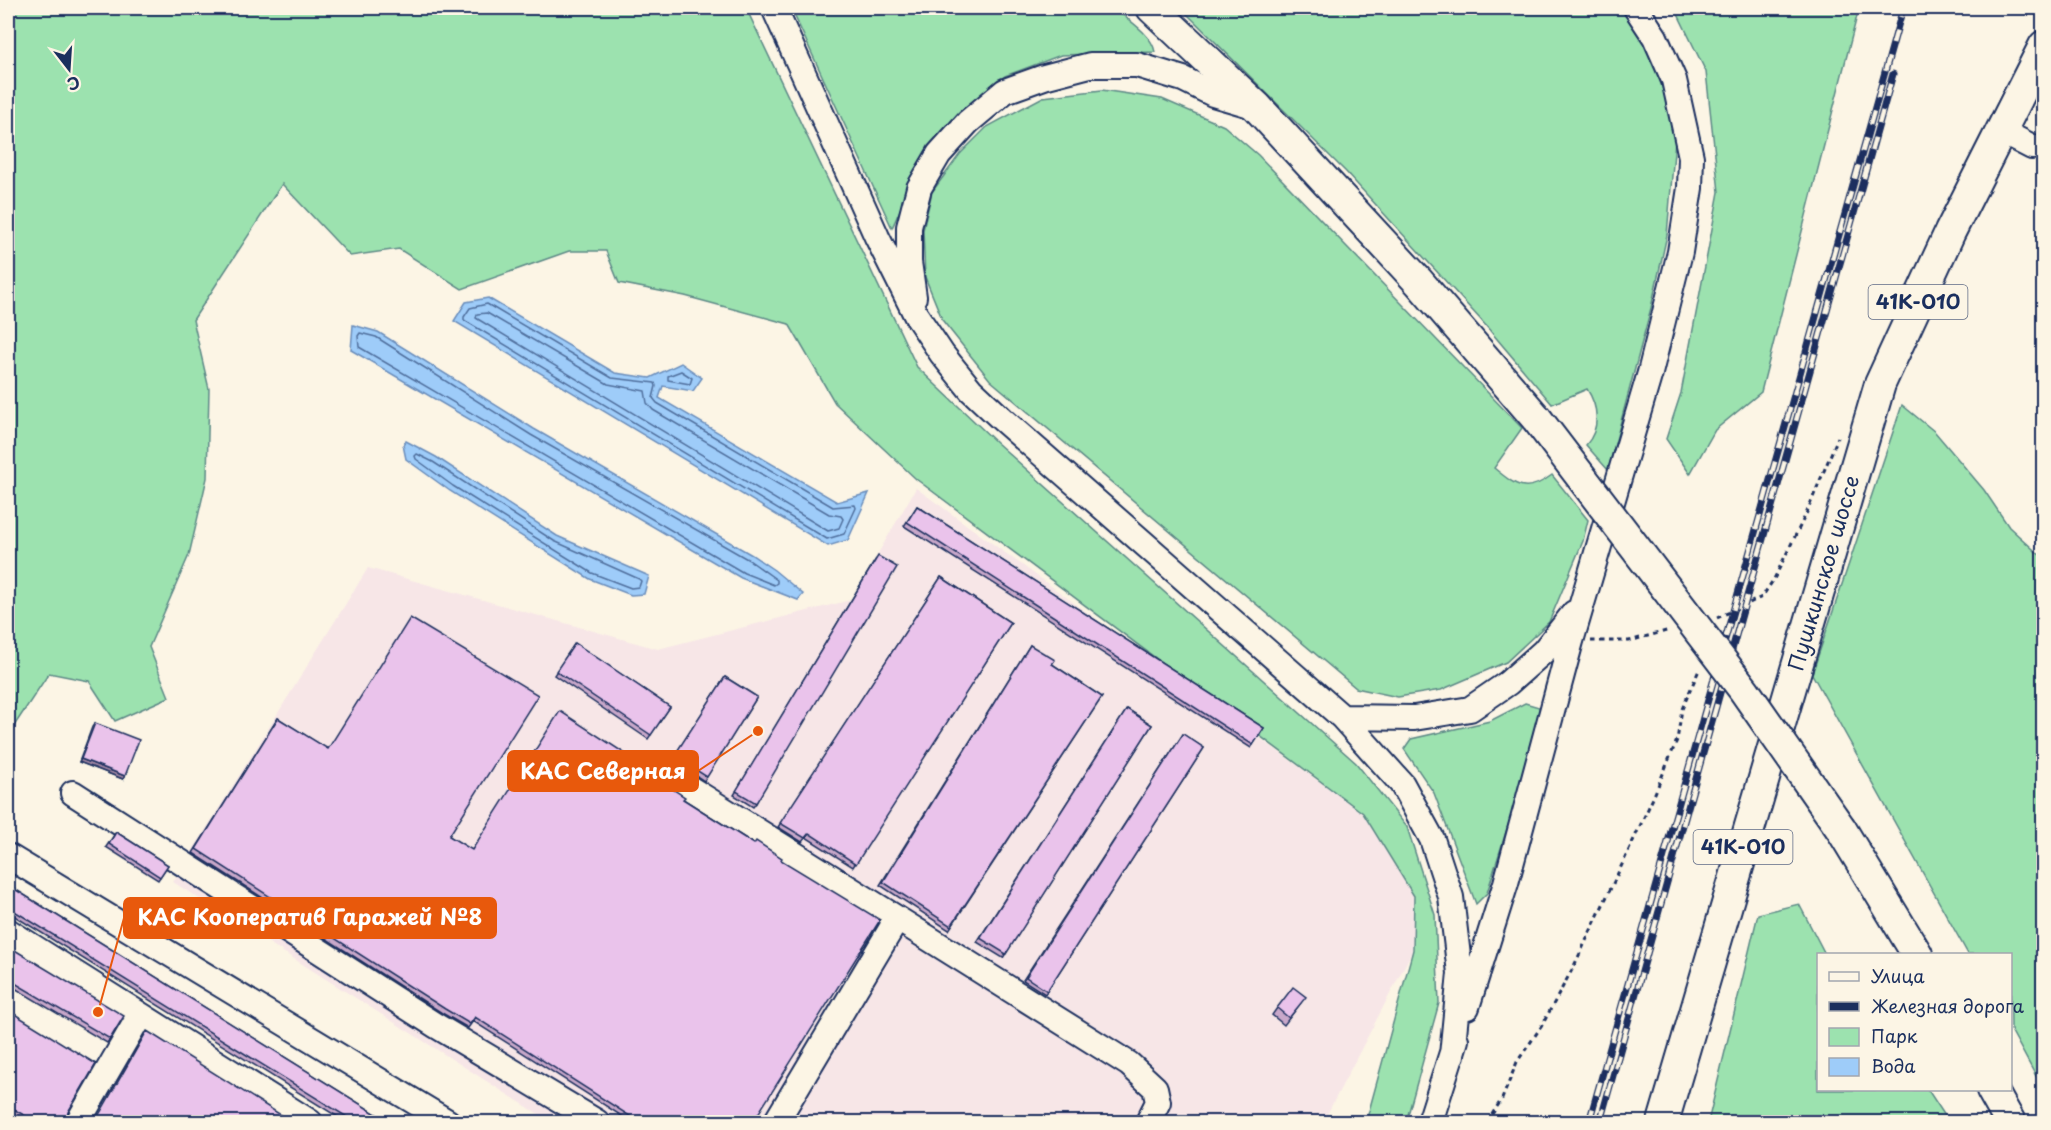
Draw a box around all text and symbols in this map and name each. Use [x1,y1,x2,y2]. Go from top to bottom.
north arrow [39,39,99,99]
text: С [64,71,83,98]
road number: 41К-010 [1868,285,1968,319]
street label: Пушкинское шоссе [1779,471,1866,674]
callout: КАС Северная [508,751,698,791]
text: КАС Северная [520,753,686,786]
road number: 41К-010 [1694,830,1792,864]
callout: КАС Кооператив Гаражей №8 [124,898,496,938]
text: КАС Кооператив Гаражей №8 [138,899,482,932]
legend [1817,953,2012,1091]
text: Улица [1871,962,1925,989]
text: Железная дорога [1871,992,2025,1019]
text: Парк [1871,1022,1918,1049]
text: Вода [1871,1052,1916,1079]

